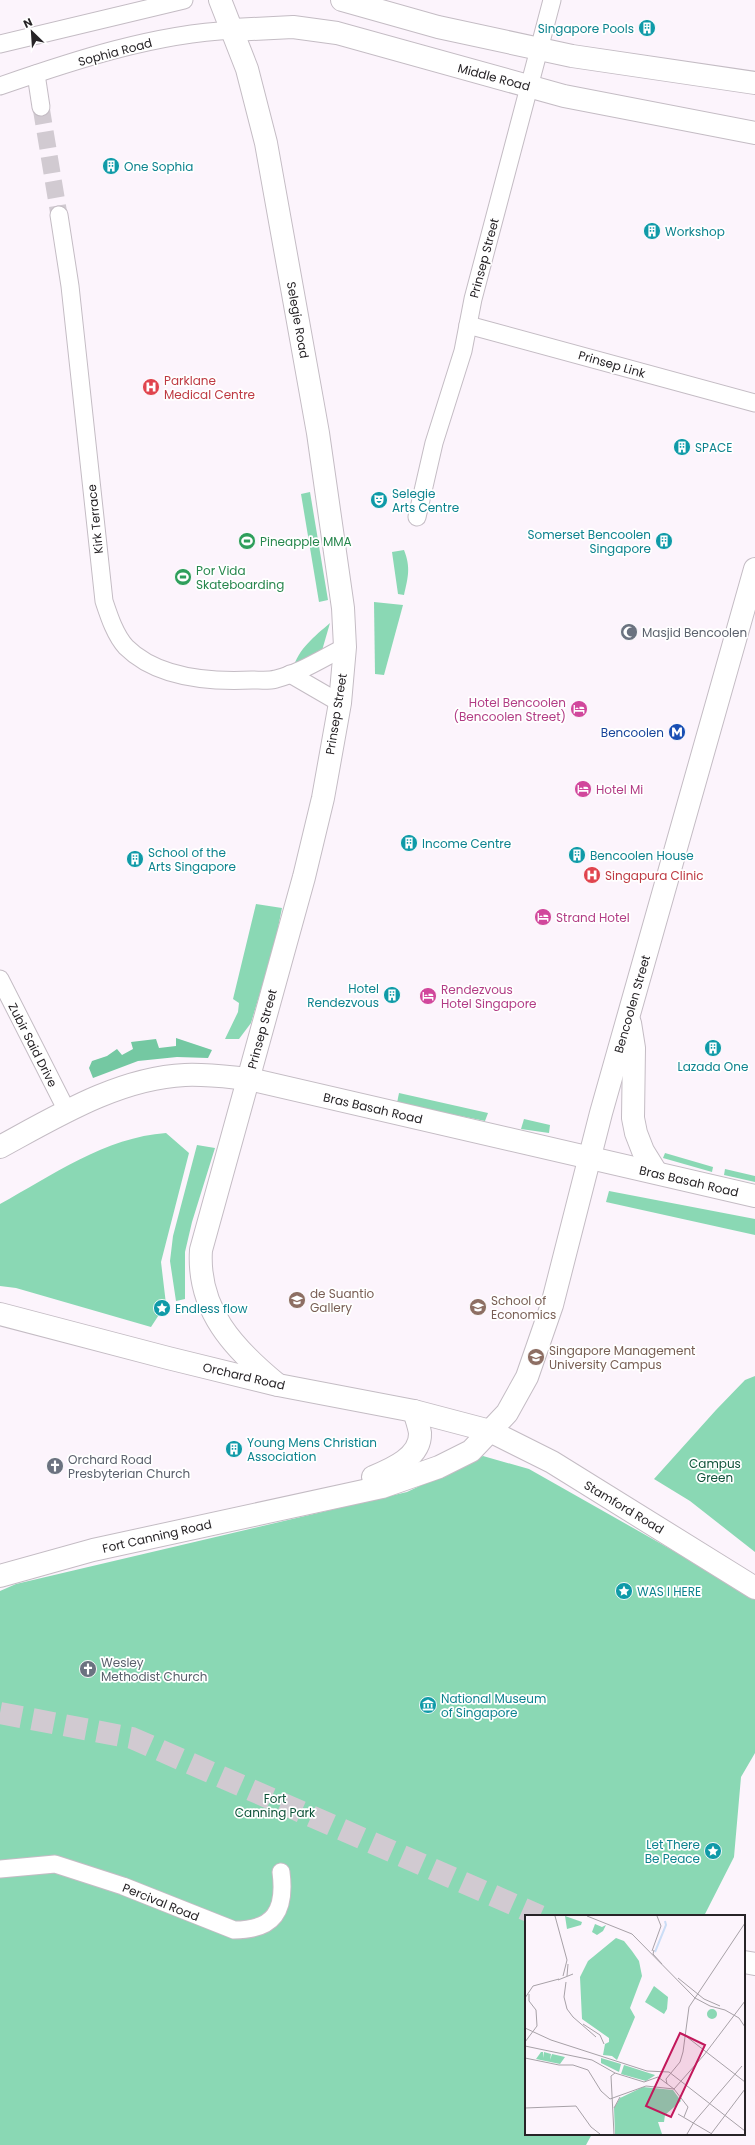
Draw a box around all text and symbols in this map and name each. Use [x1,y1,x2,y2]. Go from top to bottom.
north arrow [12,12,52,52]
text: N [21,14,35,32]
building icon: Singapore Pools [637,18,657,38]
place label: Singapore Pools [538,20,634,37]
street label: Sophia Road [76,34,154,70]
street label: Middle Road [456,59,532,95]
building icon: One Sophia [101,156,121,176]
place label: One Sophia [124,158,193,175]
street label: Prinsep Street [465,216,503,300]
building icon: Workshop [642,221,662,241]
place label: Workshop [665,223,725,240]
street label: Selegie Road [283,280,313,360]
street label: Prinsep Link [576,346,648,382]
place label: Parklane Medical Centre [164,372,255,403]
hospital icon: Parklane Medical Centre [141,377,161,397]
building icon: SPACE [672,437,692,457]
place label: SPACE [695,439,733,456]
street label: Kirk Terrace [83,483,107,555]
place label: Selegie Arts Centre [392,485,459,516]
theatre icon: Selegie Arts Centre [369,490,389,510]
place label: Somerset Bencoolen Singapore [528,526,651,557]
sports icon: Pineapple MMA [237,531,257,551]
building icon: Somerset Bencoolen Singapore [654,531,674,551]
place label: Pineapple MMA [260,533,352,550]
place label: Por Vida Skateboarding [196,562,284,593]
sports icon: Por Vida Skateboarding [173,567,193,587]
mosque icon: Masjid Bencoolen [619,622,639,642]
place label: Masjid Bencoolen [642,624,747,641]
street label: Prinsep Street [321,672,351,756]
place label: Hotel Bencoolen (Bencoolen Street) [454,694,566,725]
hotel icon: Hotel Bencoolen (Bencoolen Street) [569,699,589,719]
metro station icon: Bencoolen [667,722,687,742]
place label: Bencoolen [601,724,664,741]
hotel icon: Hotel Mi [573,779,593,799]
place label: Hotel Mi [596,781,643,798]
building icon: Income Centre [399,833,419,853]
place label: Income Centre [422,835,511,852]
place label: School of the Arts Singapore [148,844,236,875]
building icon: Bencoolen House [567,845,587,865]
place label: Bencoolen House [590,847,694,864]
building icon: School of the Arts Singapore [125,849,145,869]
hospital icon: Singapura Clinic [582,865,602,885]
place label: Singapura Clinic [605,867,704,884]
hotel icon: Strand Hotel [533,907,553,927]
place label: Strand Hotel [556,909,630,926]
street label: Bencoolen Street [610,953,654,1055]
place label: Hotel Rendezvous [307,980,379,1011]
place label: Rendezvous Hotel Singapore [441,981,537,1012]
building icon: Hotel Rendezvous [382,985,402,1005]
hotel icon: Rendezvous Hotel Singapore [418,986,438,1006]
street label: Prinsep Street [243,987,281,1071]
street label: Zubir Said Drive [4,1000,62,1090]
building icon: Lazada One [703,1038,723,1058]
place label: Lazada One [678,1058,748,1075]
street label: Bras Basah Road [322,1088,424,1128]
street label: Bras Basah Road [638,1161,740,1201]
place label: de Suantio Gallery [310,1285,375,1316]
school or university icon: de Suantio Gallery [287,1290,307,1310]
place label: School of Economics [491,1292,556,1323]
school or university icon: School of Economics [468,1297,488,1317]
place icon: Endless flow [152,1298,172,1318]
place label: Endless flow [175,1300,248,1317]
place label: Singapore Management University Campus [549,1342,695,1373]
school or university icon: Singapore Management University Campus [526,1347,546,1367]
street label: Orchard Road [201,1358,287,1394]
place label: Young Mens Christian Association [247,1434,377,1465]
building icon: Young Mens Christian Association [224,1439,244,1459]
place label: Orchard Road Presbyterian Church [68,1451,190,1482]
park label: Campus Green [689,1455,741,1486]
church icon: Orchard Road Presbyterian Church [45,1456,65,1476]
street label: Stamford Road [581,1476,667,1538]
street label: Fort Canning Road [101,1515,213,1557]
place icon: WAS I HERE [614,1581,634,1601]
place label: WAS I HERE [637,1583,701,1600]
place label: Wesley Methodist Church [101,1654,207,1685]
church icon: Wesley Methodist Church [78,1659,98,1679]
place label: National Museum of Singapore [441,1690,546,1721]
museum icon: National Museum of Singapore [418,1695,438,1715]
park label: Fort Canning Park [235,1790,316,1821]
place label: Let There Be Peace [645,1836,700,1867]
place icon: Let There Be Peace [703,1841,723,1861]
street label: Percival Road [120,1879,202,1925]
inset map [525,1915,745,2135]

